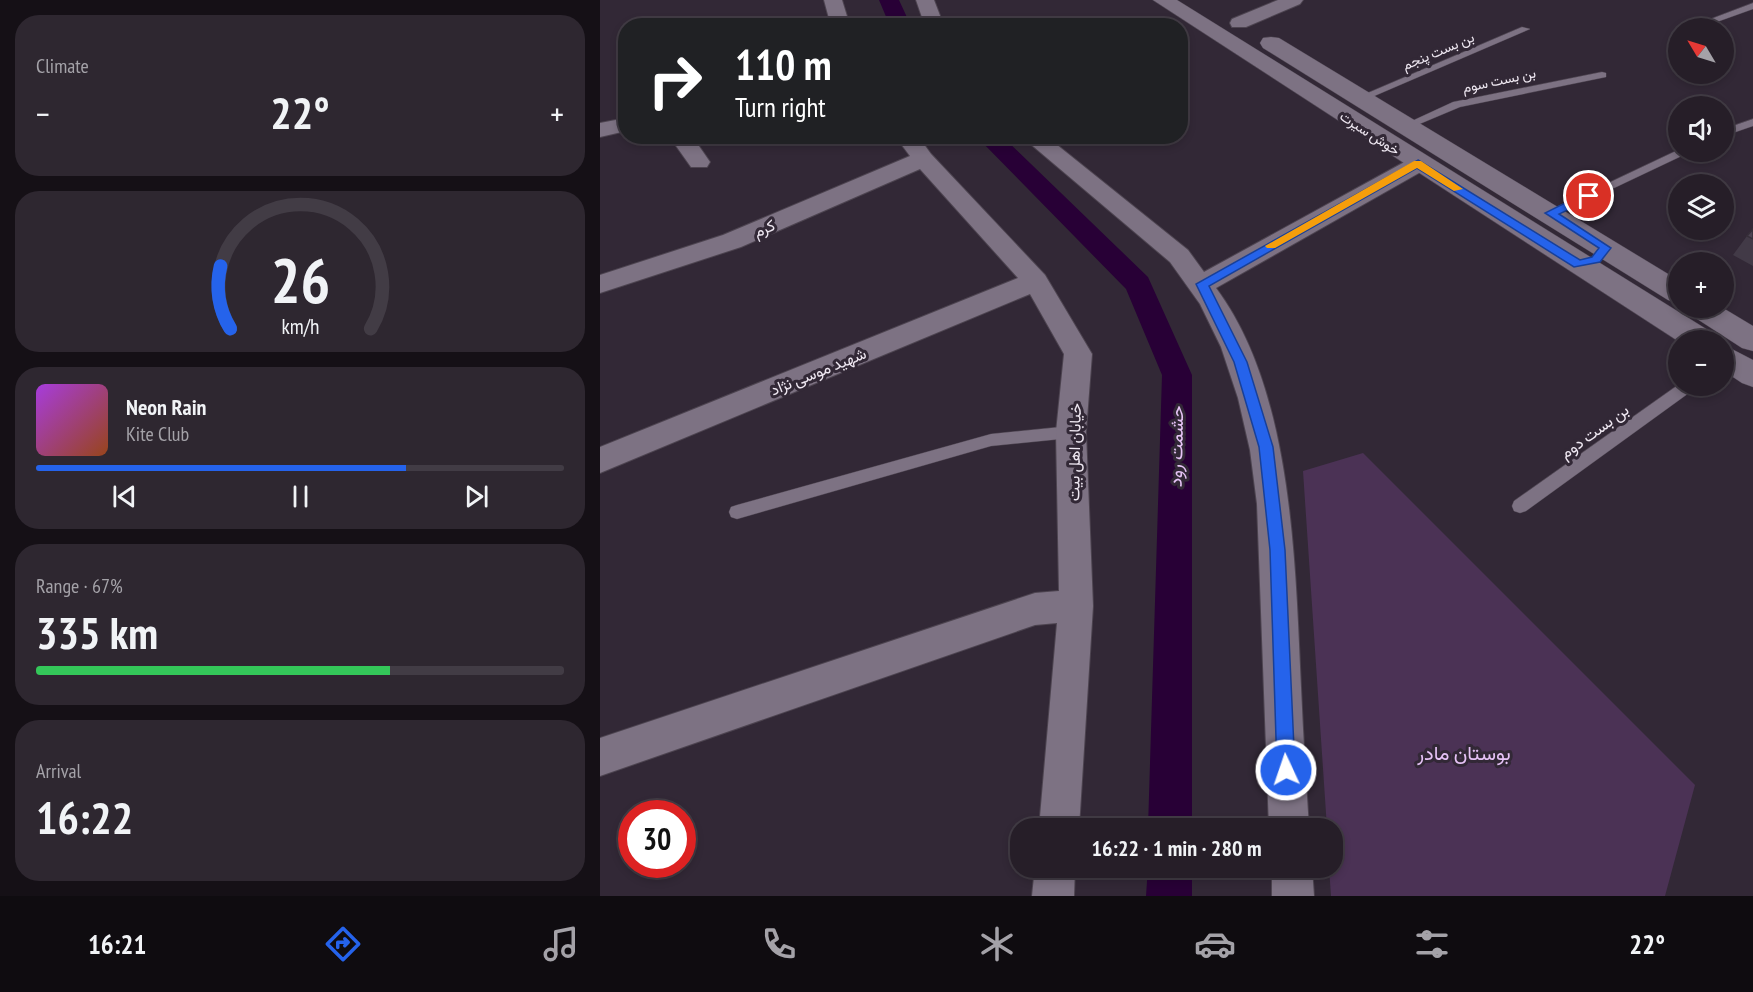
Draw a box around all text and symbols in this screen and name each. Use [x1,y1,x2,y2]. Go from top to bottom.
north arrow [1668,18,1734,84]
map controls [1668,18,1734,396]
street label: بن بست پنجم [1399,28,1477,75]
text: 110 m [735,37,832,92]
icon: right [636,42,714,120]
text: Climate [36,53,89,79]
street label: بن بست سوم [1461,63,1537,97]
text: 22° [270,83,330,141]
text: Turn right [735,90,826,124]
text: − [36,92,50,135]
text: + [550,92,564,135]
button: sound [1668,96,1734,162]
street label: خوش سیرت [1336,107,1404,159]
pin [1563,170,1614,221]
button: layers [1668,174,1734,240]
icon: arrive [1572,179,1605,212]
street label: کرم [750,215,778,242]
text: 26 [270,239,330,320]
button: + [1668,252,1734,318]
text: km/h [281,312,319,340]
button: − [1668,330,1734,396]
street label: شهید موسی نژاد [767,343,869,400]
text: Neon Rain [126,393,206,421]
street label: بن بست دوم [1556,399,1633,464]
street label: خیابان اهل بیت [1063,402,1086,501]
water label: حشمت رود [1164,406,1188,488]
text: Kite Club [126,421,189,447]
icon: previous [108,480,141,513]
icon: pause [284,480,317,513]
icon: next [460,480,493,513]
text: Range · 67% [36,573,123,599]
text: 335 km [36,603,158,661]
position arrow [1254,738,1318,802]
park label: بوستان مادر [1416,740,1511,766]
text: Arrival [36,758,81,784]
text: 16:22 [36,788,133,846]
speed limit sign: 30 [618,800,696,878]
text: 16:22 · 1 min · 280 m [1091,834,1262,862]
icon: directions [322,923,364,965]
icon: music [540,923,582,965]
icon: phone [758,923,800,965]
icon: climate [976,923,1018,965]
icon: car [1194,923,1236,965]
icon: filters [1411,923,1453,965]
text: 16:21 [88,927,146,961]
text: 22° [1629,927,1665,961]

